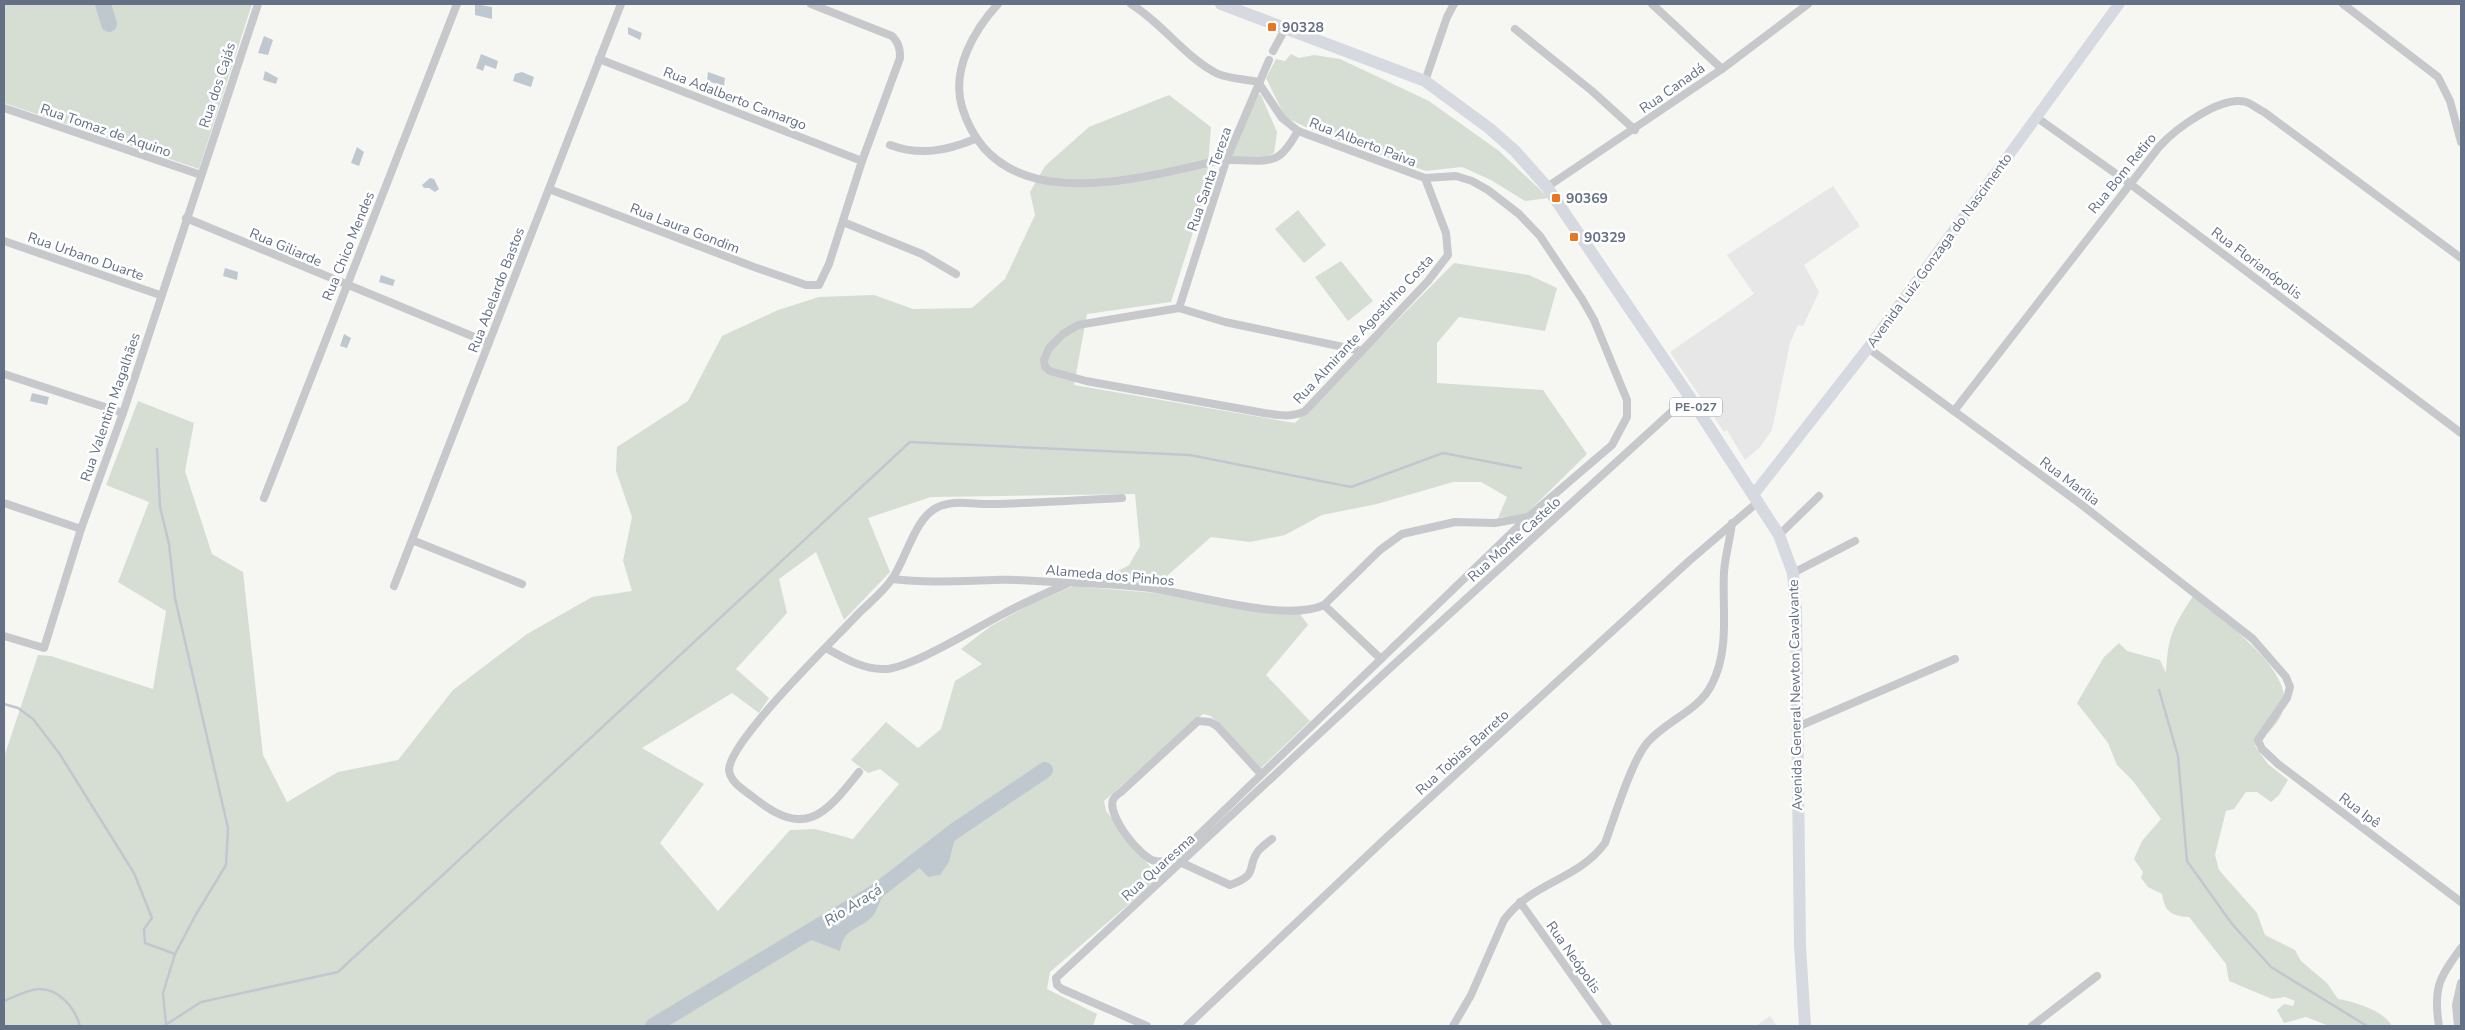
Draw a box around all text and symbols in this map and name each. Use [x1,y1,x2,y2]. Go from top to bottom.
place label: 90328 [1282,18,1324,37]
marker: 90328 [1266,21,1278,33]
street label: Rua dos Cajás [195,40,240,130]
street label: Rua Canadá [1636,59,1709,118]
street label: Rua Adalberto Camargo [660,62,809,135]
street label: Rua Tomaz de Aquino [38,99,174,162]
street label: Rua Alberto Paiva [1306,113,1419,172]
street label: Rua Santa Tereza [1183,124,1236,234]
street label: Rua Bom Retiro [2084,129,2161,218]
street label: Avenida Luiz Gonzaga do Nascimento [1862,149,2017,351]
street label: Rua Chico Mendes [318,188,379,304]
place label: 90369 [1566,189,1608,208]
marker: 90369 [1550,192,1562,204]
street label: Rua Laura Gondim [627,199,743,258]
street label: Rua Florianópolis [2207,223,2306,304]
street label: Rua Giliarde [247,224,325,271]
street label: Rua Abelardo Bastos [464,224,529,356]
street label: Rua Urbano Duarte [25,228,146,285]
place label: 90329 [1584,228,1626,247]
marker: 90329 [1568,231,1580,243]
street label: Rua Almirante Agostinho Costa [1289,250,1438,408]
street label: Rua Valentim Magalhães [76,330,145,484]
road number: PE-027 [1670,398,1722,417]
street label: Rua Marília [2036,452,2104,510]
street label: Rua Monte Castelo [1464,492,1565,586]
street label: Alameda dos Pinhos [1045,560,1175,591]
street label: Avenida General Newton Cavalvante [1784,579,1807,811]
street label: Rua Tobias Barreto [1412,705,1513,799]
street label: Rua Ipê [2335,789,2384,832]
street label: Rua Quaresma [1118,829,1199,905]
water label: Rio Araçá [820,879,886,931]
street label: Rua Neópolis [1542,917,1606,997]

